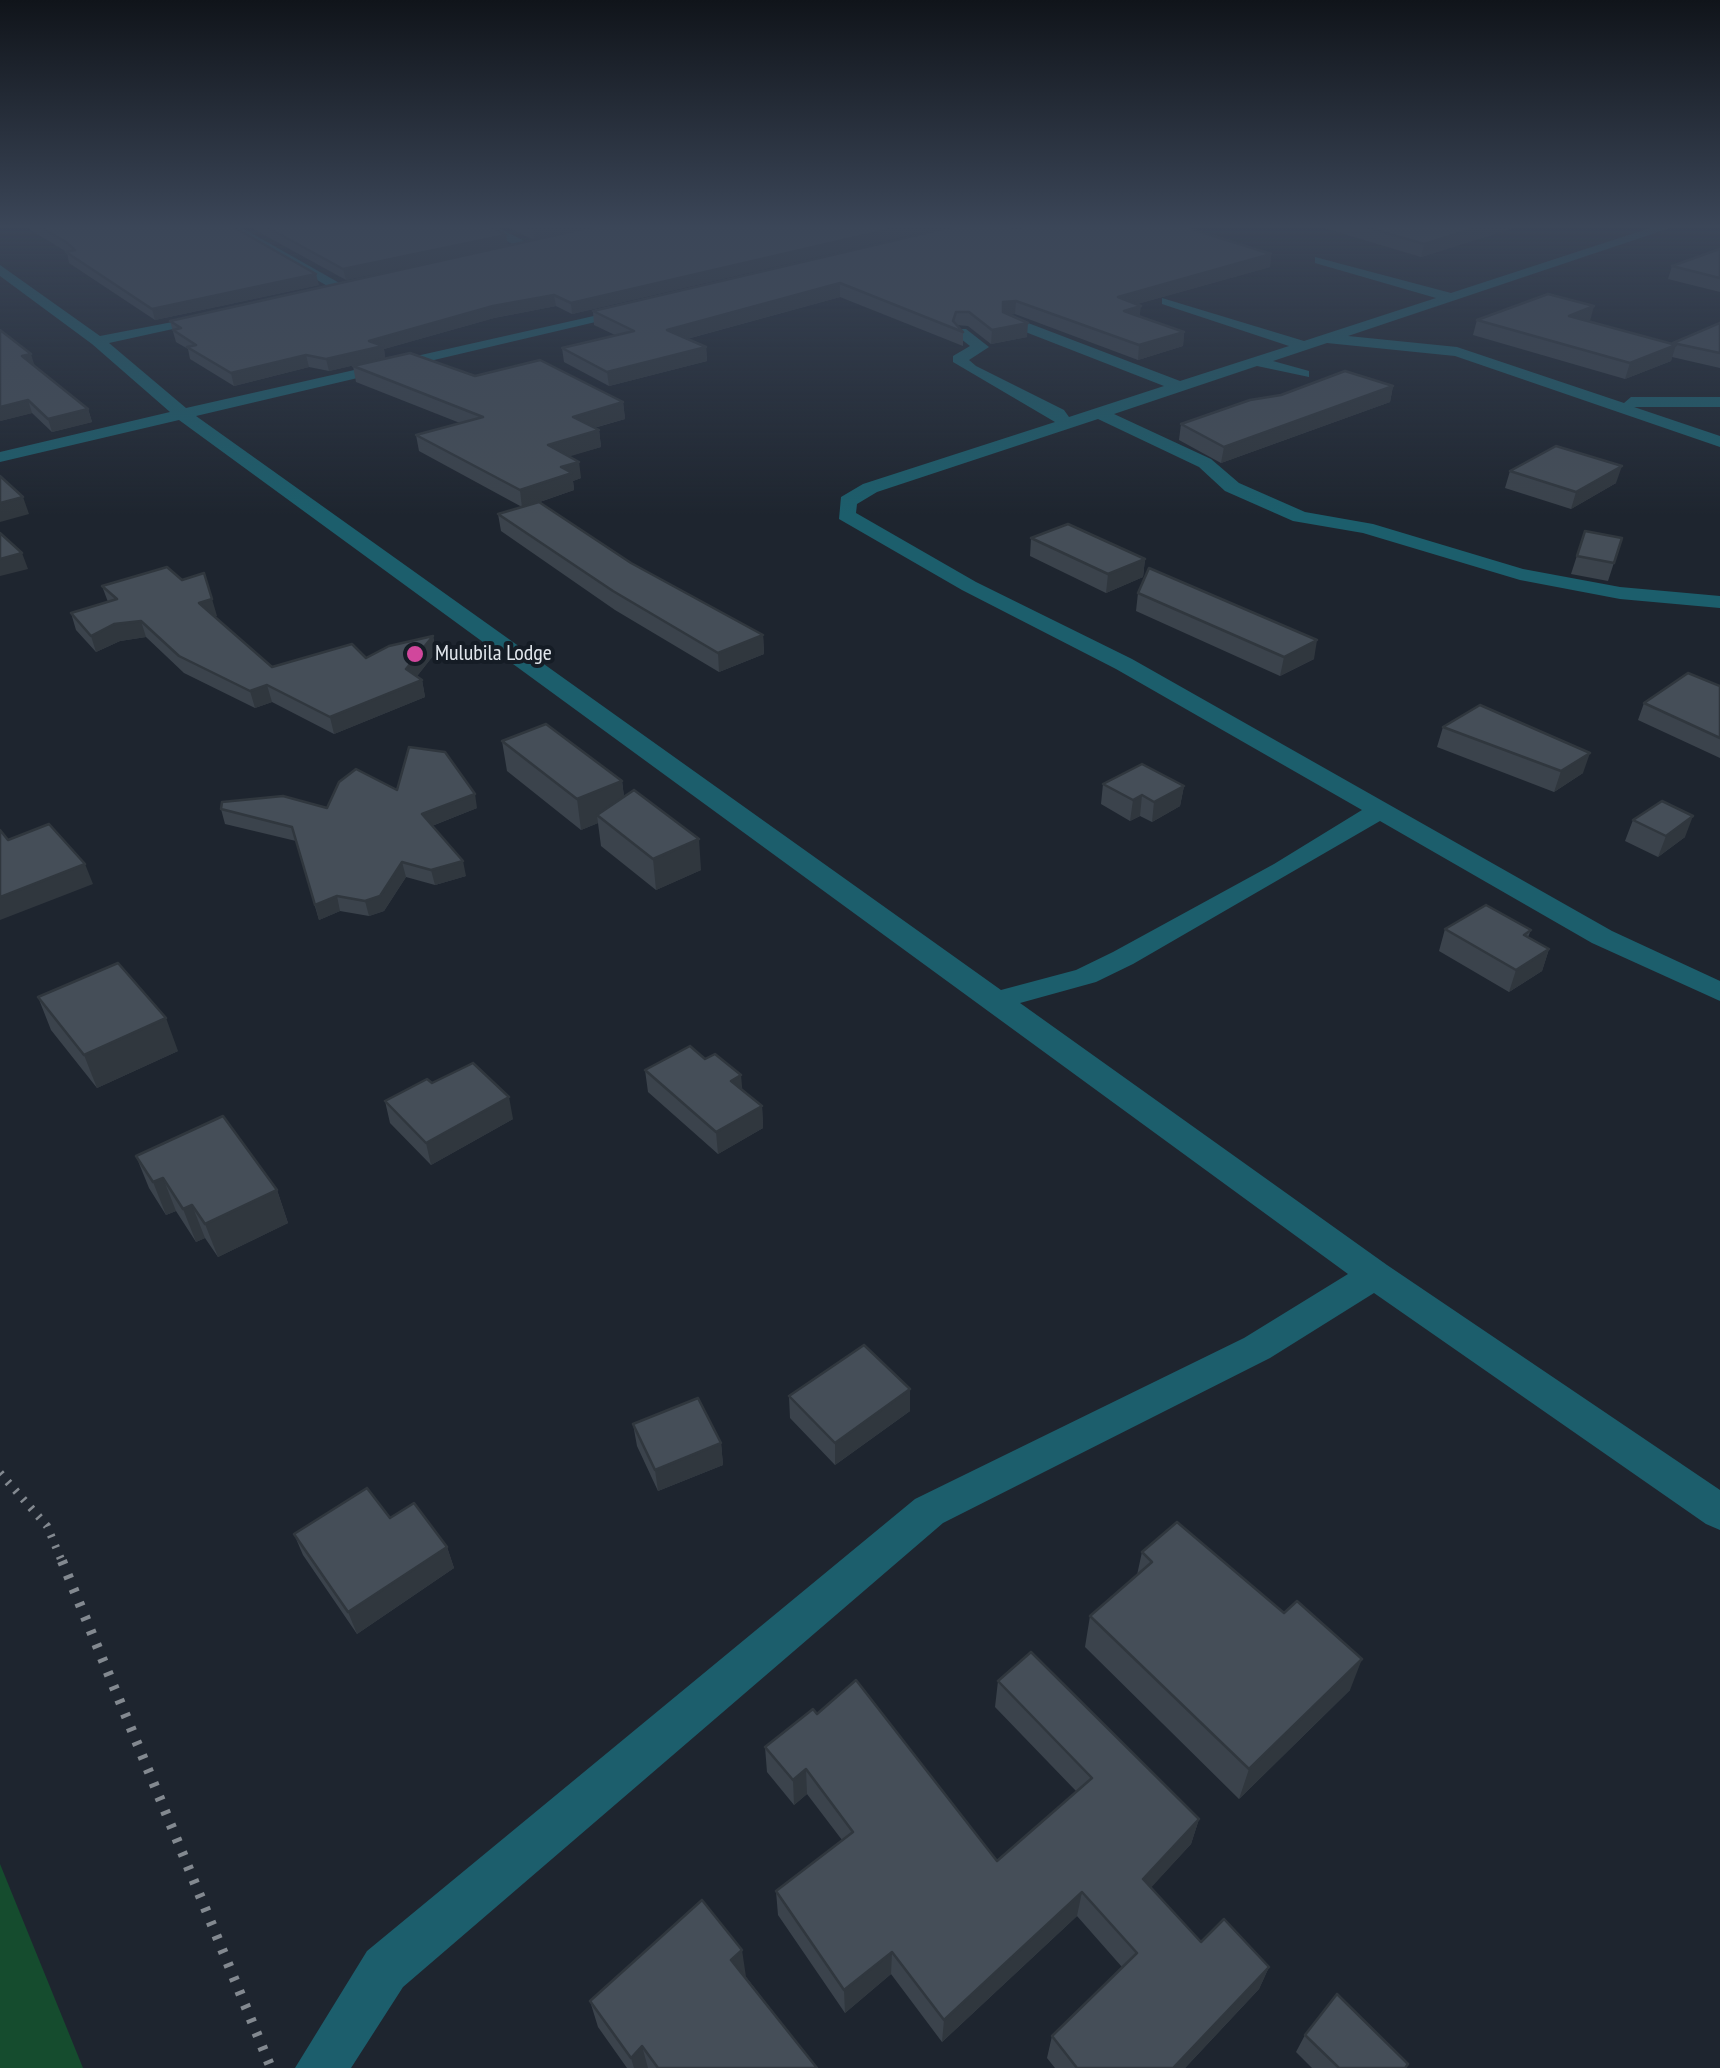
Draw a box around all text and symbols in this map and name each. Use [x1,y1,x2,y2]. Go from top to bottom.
place label: Mulubila Lodge [435,641,552,667]
marker: Mulubila Lodge [404,643,426,665]

